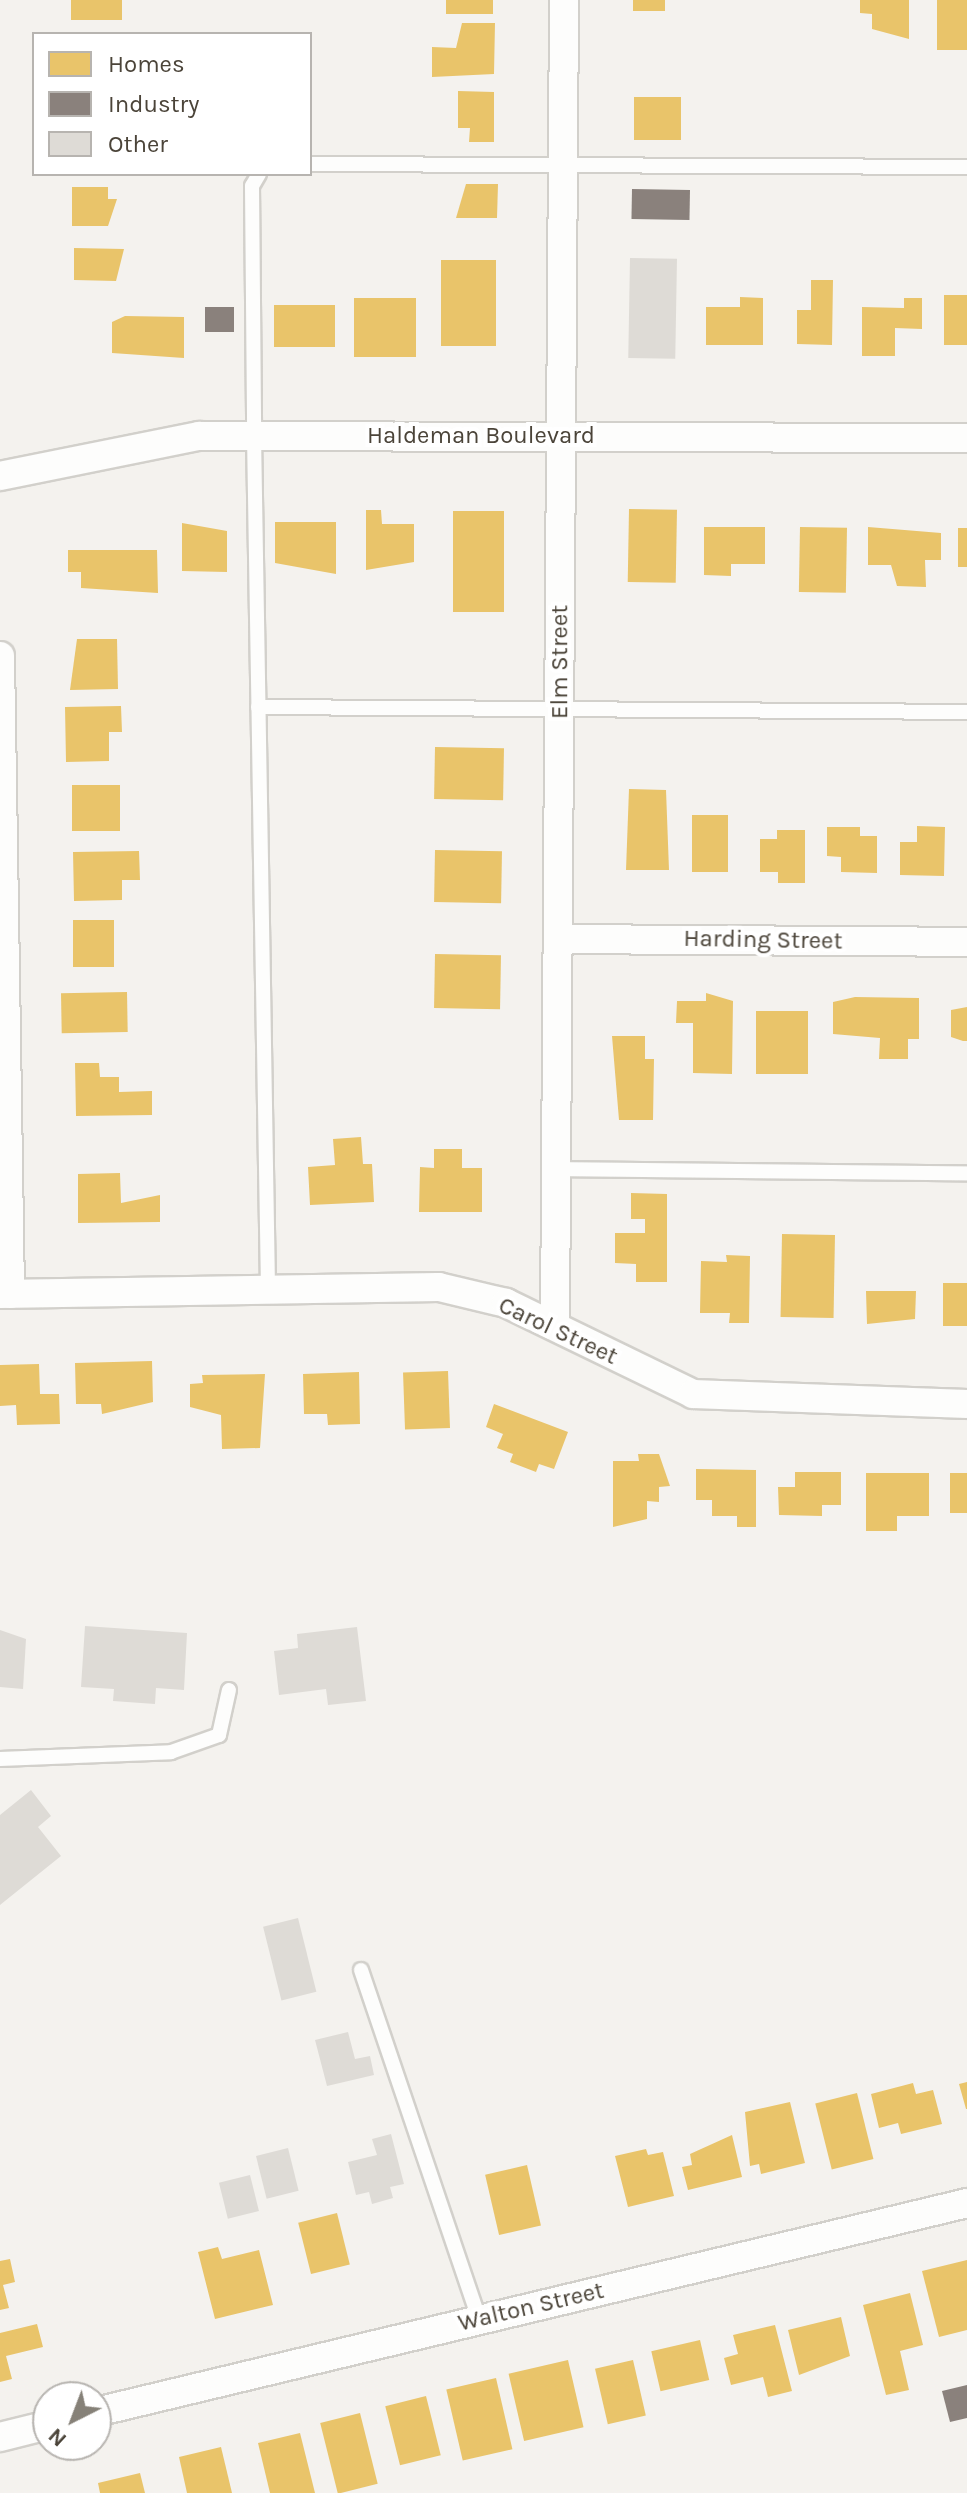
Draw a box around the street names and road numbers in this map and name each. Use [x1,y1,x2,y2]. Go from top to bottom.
street label: Haldeman Boulevard [367,422,595,450]
street label: Elm Street [546,605,574,719]
street label: Harding Street [683,924,843,956]
street label: Carol Street [494,1291,622,1371]
street label: Walton Street [455,2276,607,2338]

